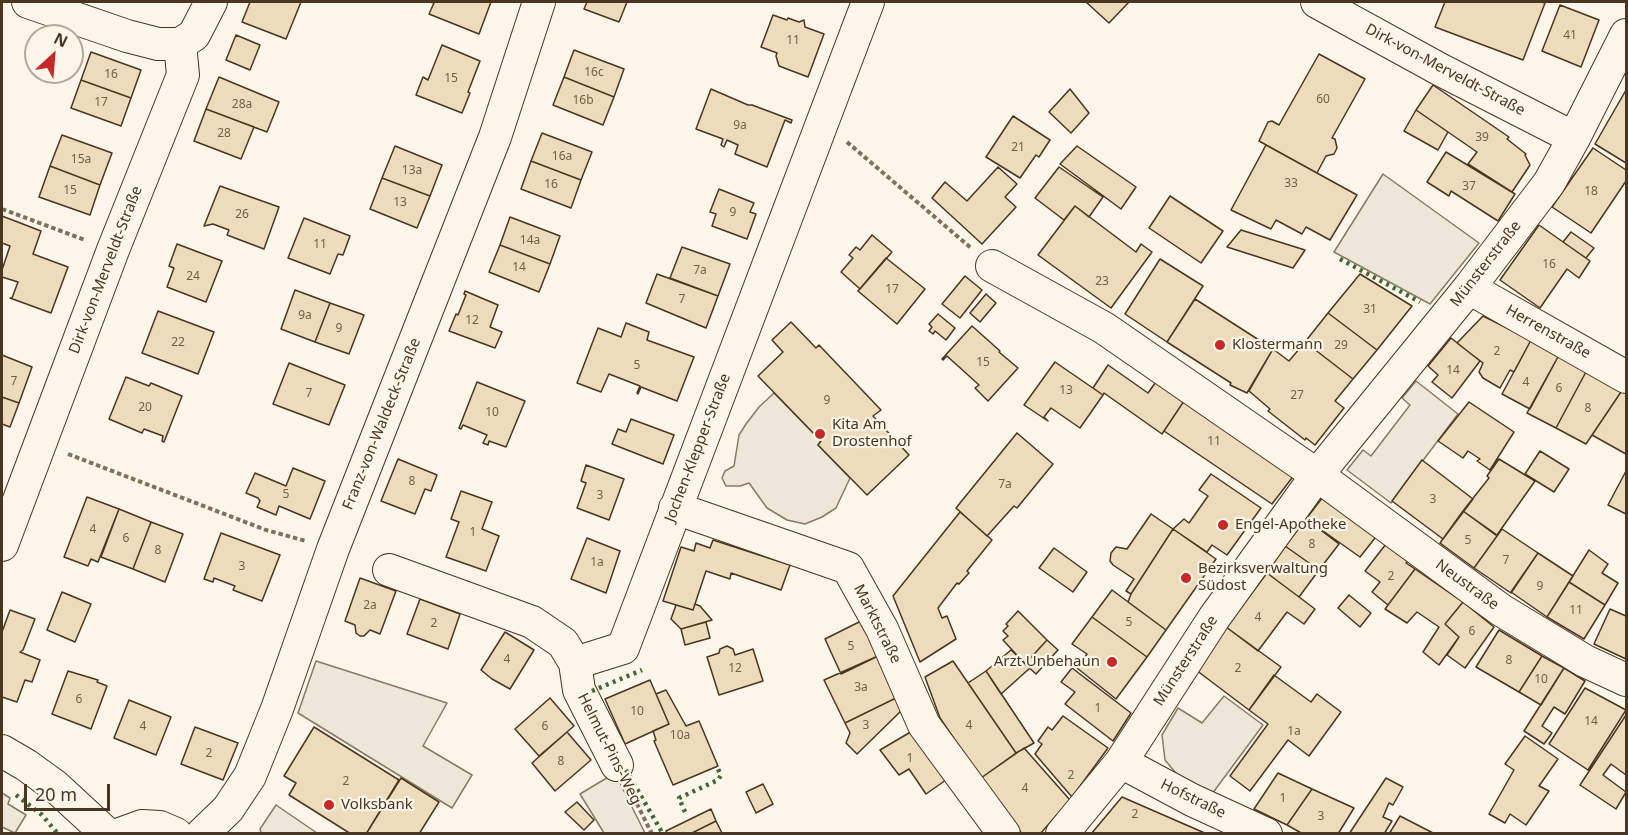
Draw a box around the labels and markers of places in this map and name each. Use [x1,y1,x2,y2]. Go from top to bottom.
place label: Klostermann [1232,336,1322,354]
marker: Klostermann [1213,338,1227,352]
place label: Kita Am Drostenhof [832,416,912,451]
marker: Kita Am Drostenhof [813,427,827,441]
place label: Engel-Apotheke [1235,516,1346,534]
marker: Engel-Apotheke [1216,518,1230,532]
place label: Bezirksverwaltung Südost [1198,560,1328,595]
marker: Bezirksverwaltung Südost [1179,571,1193,585]
place label: Arzt Unbehaun [994,653,1100,671]
marker: Arzt Unbehaun [1105,655,1119,669]
place label: Volksbank [341,796,413,814]
marker: Volksbank [322,798,336,812]

